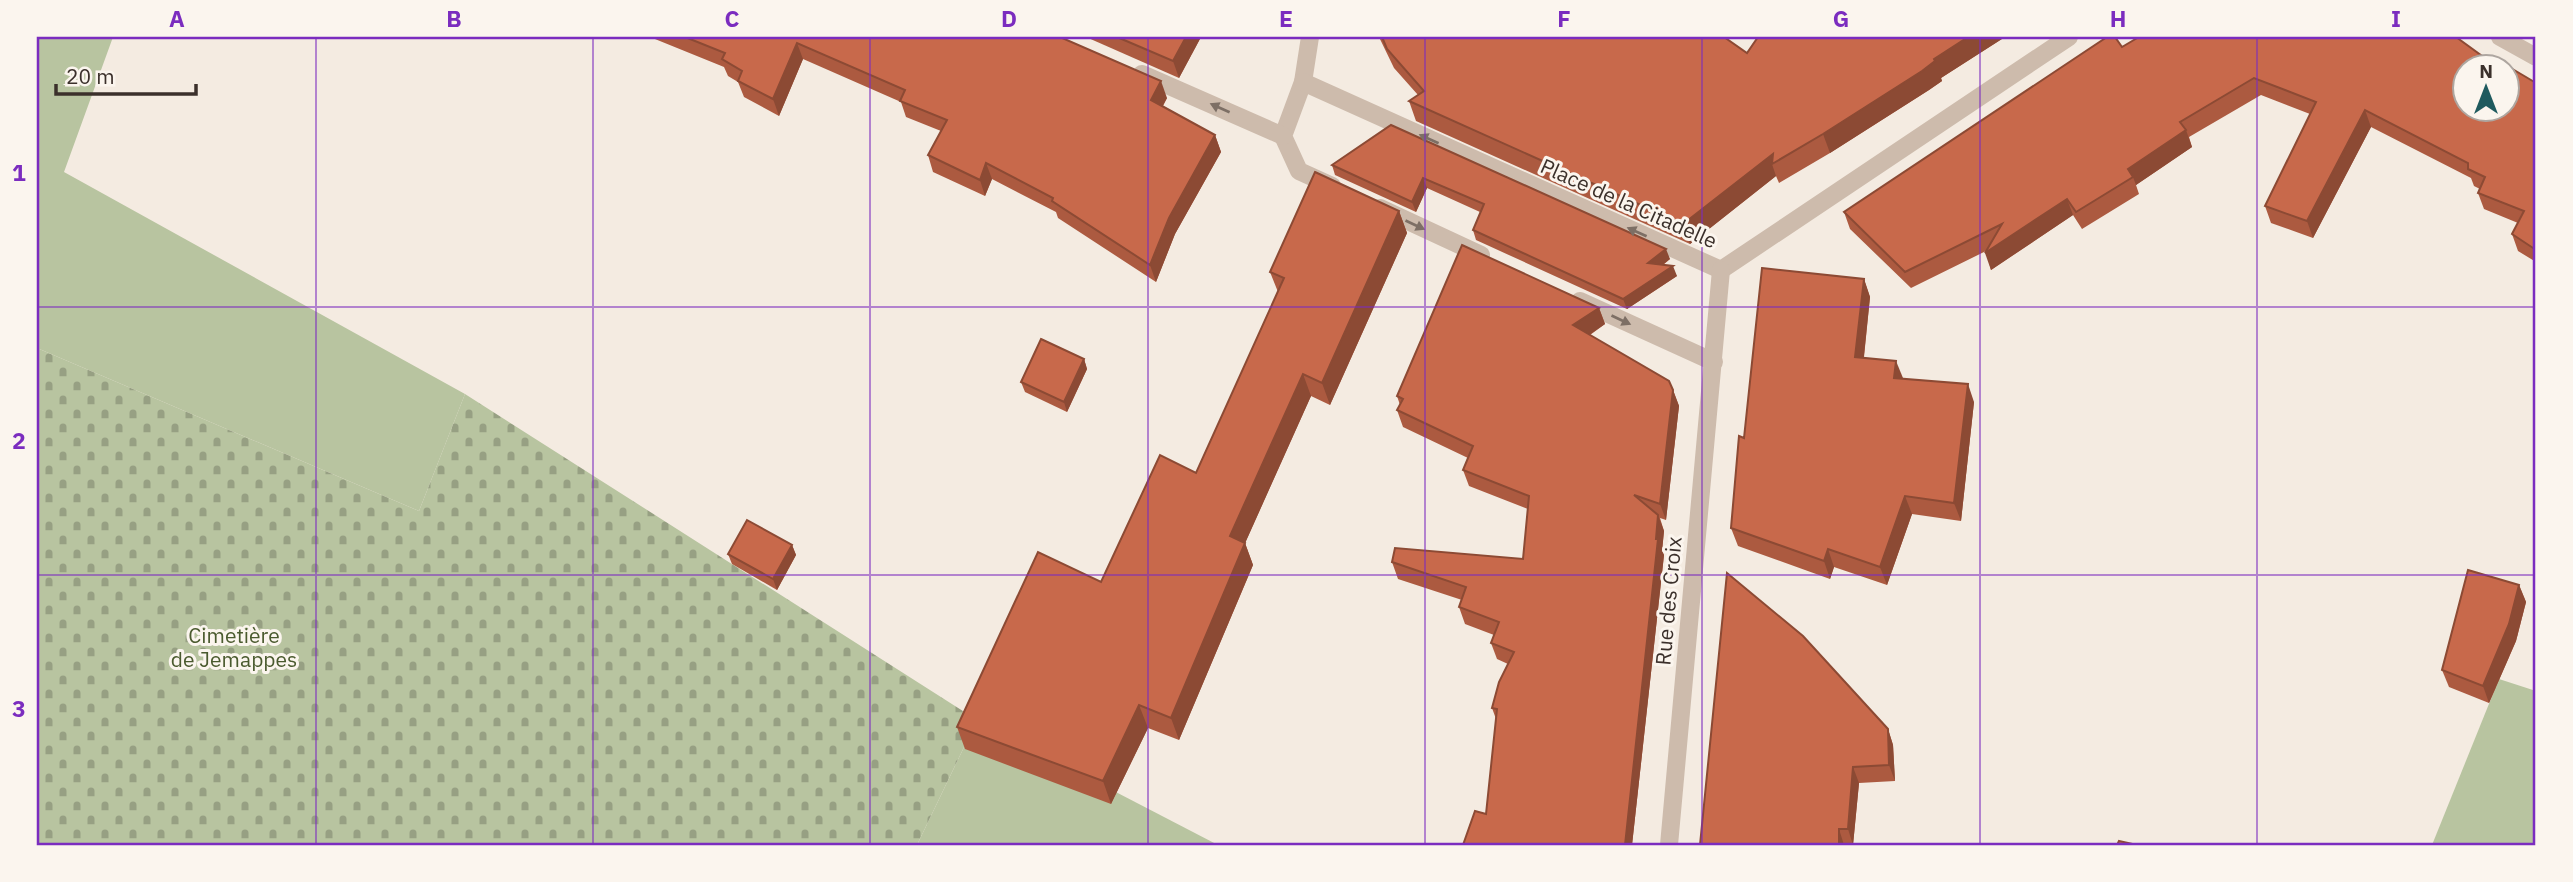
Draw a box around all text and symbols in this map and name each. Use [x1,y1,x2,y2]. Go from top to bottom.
text: A [169,3,185,33]
text: B [446,3,462,33]
text: C [725,3,740,33]
text: D [1001,3,1017,33]
text: E [1279,3,1293,33]
text: F [1557,3,1571,33]
text: G [1833,3,1849,33]
text: H [2110,3,2126,33]
text: I [2391,3,2401,33]
scale bar [56,52,196,96]
north arrow [2450,52,2520,122]
text: N [2479,59,2493,83]
text: 20 m [66,62,115,90]
one-way arrow [1210,102,1230,114]
one-way arrow [1419,133,1440,144]
street label: Place de la Citadelle [1536,151,1722,255]
text: 1 [12,157,26,187]
one-way arrow [1405,219,1425,230]
one-way arrow [1627,226,1647,238]
one-way arrow [1611,314,1631,326]
text: 2 [12,425,26,455]
street label: Rue des Croix [1648,535,1688,666]
park label: Cimetière de Jemappes [171,621,297,673]
text: 3 [12,693,26,723]

